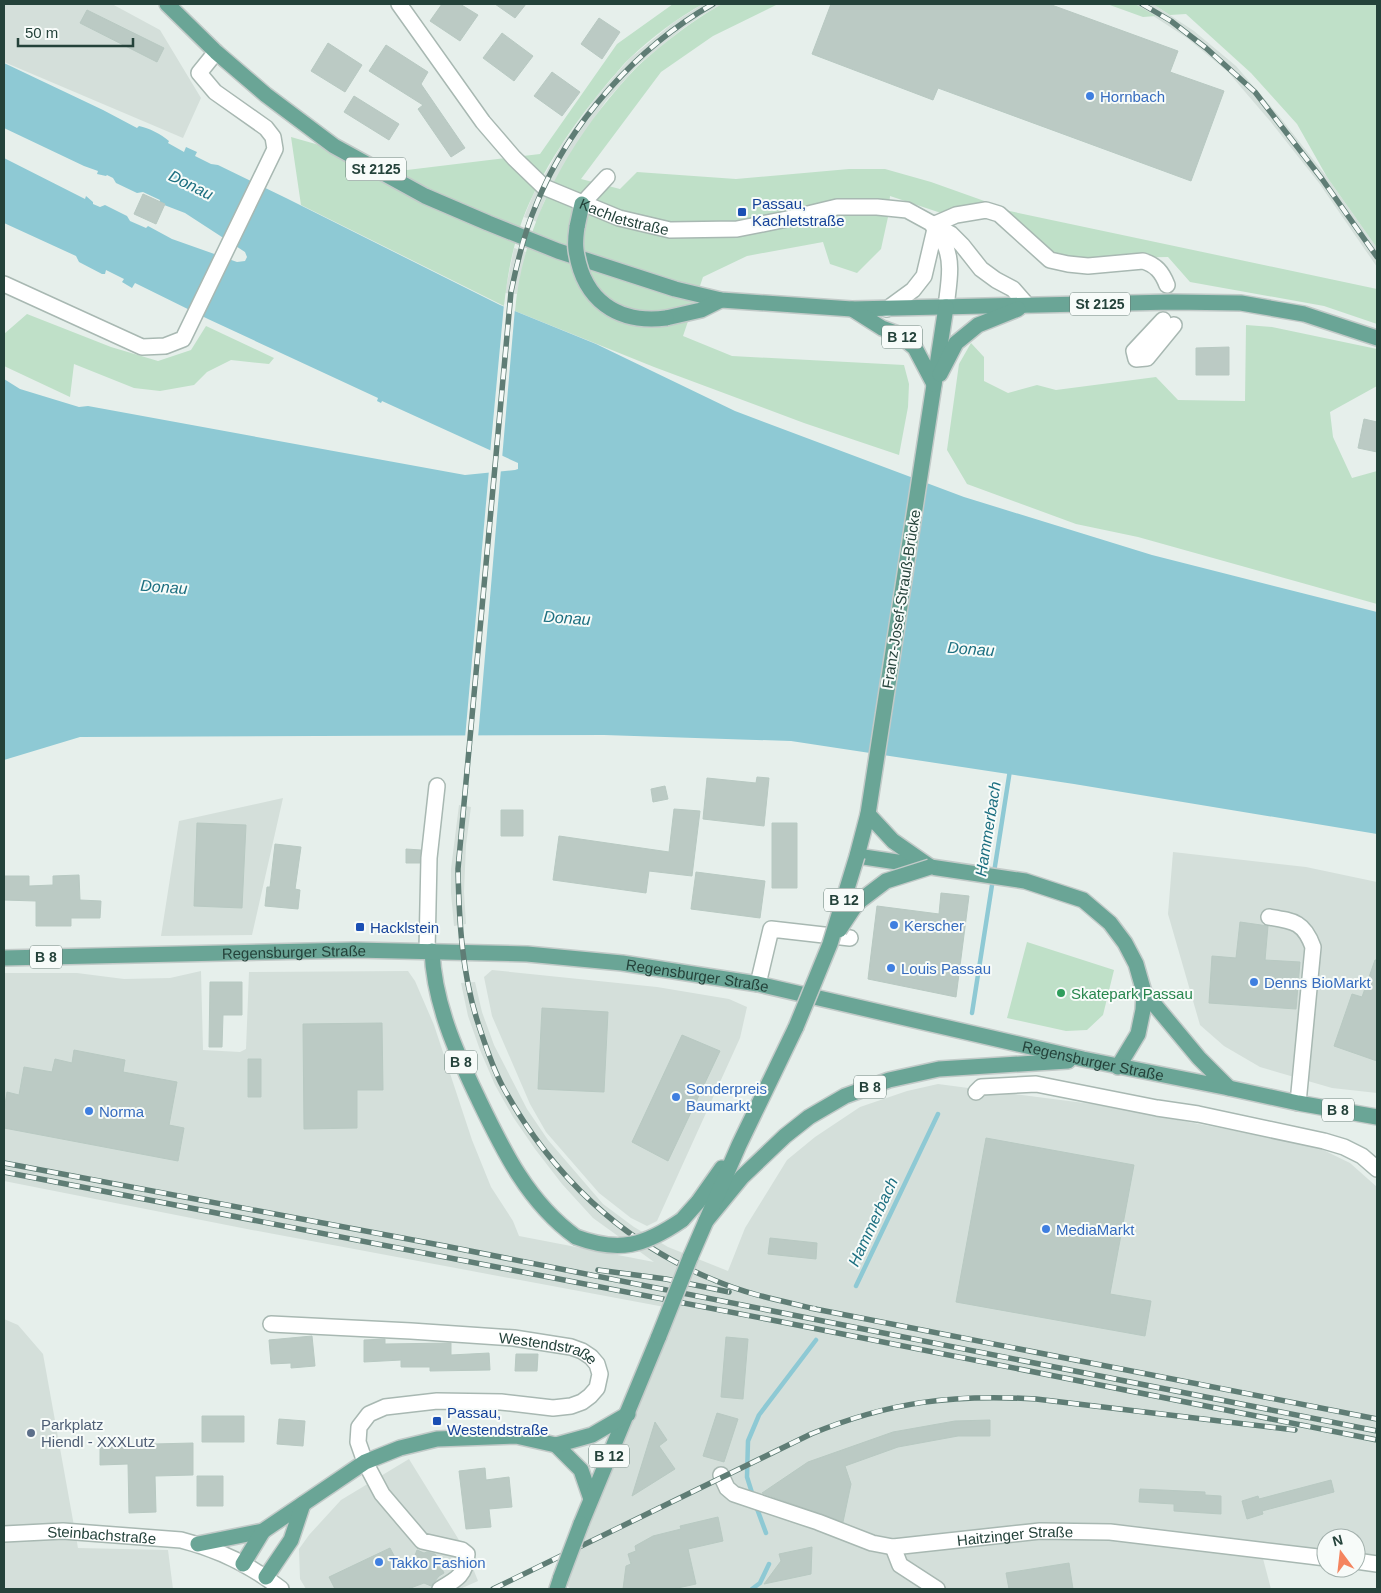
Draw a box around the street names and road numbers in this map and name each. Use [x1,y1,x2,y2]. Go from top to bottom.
road number: St 2125 [346,157,406,180]
street label: Kachletstraße [577,194,671,238]
road number: St 2125 [1070,292,1130,316]
road number: B 12 [882,326,922,348]
street label: Franz-Josef-Strauß-Brücke [878,508,924,690]
road number: B 12 [824,888,864,912]
street label: Regensburger Straße [222,941,366,962]
road number: B 8 [30,946,62,969]
street label: Regensburger Straße [625,955,771,995]
street label: Regensburger Straße [1021,1037,1166,1083]
road number: B 8 [445,1050,477,1074]
road number: B 8 [854,1076,886,1098]
road number: B 8 [1322,1098,1354,1122]
street label: Westendstraße [498,1328,601,1367]
road number: B 12 [589,1444,629,1468]
street label: Steinbachstraße [47,1522,157,1547]
street label: Haitzinger Straße [956,1522,1073,1549]

